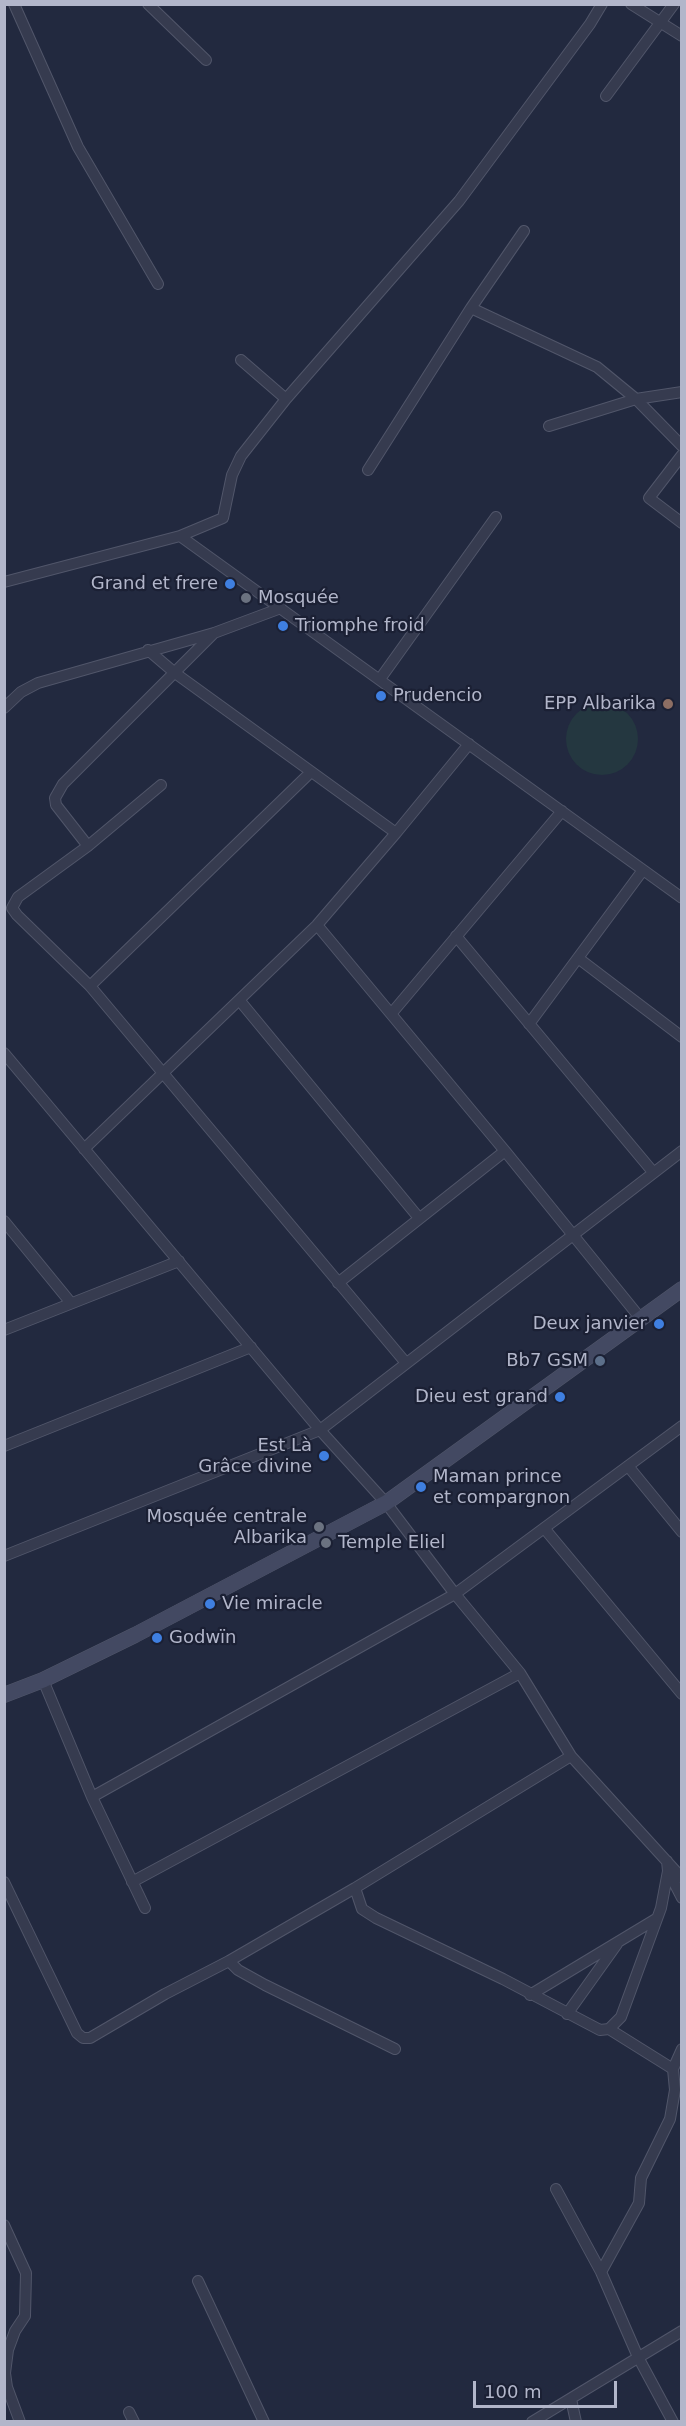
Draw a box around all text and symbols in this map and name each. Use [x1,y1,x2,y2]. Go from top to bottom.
place label: Grand et frere [91,573,218,595]
marker: Grand et frere [223,577,237,591]
place label: Mosquée [258,587,339,609]
marker: Mosquée [239,591,253,605]
place label: Triomphe froid [295,615,425,637]
marker: Triomphe froid [276,619,290,633]
place label: Prudencio [393,685,482,707]
marker: Prudencio [374,689,388,703]
place label: EPP Albarika [544,693,656,715]
marker: EPP Albarika [661,697,675,711]
place label: Deux janvier [533,1313,647,1335]
marker: Deux janvier [652,1317,666,1331]
place label: Bb7 GSM [506,1350,588,1372]
marker: Bb7 GSM [593,1354,607,1368]
place label: Dieu est grand [415,1386,548,1408]
marker: Dieu est grand [553,1390,567,1404]
place label: Est Là Grâce divine [198,1435,312,1478]
marker: Est Là Grâce divine [317,1449,331,1463]
place label: Maman prince et compargnon [433,1466,570,1508]
marker: Maman prince et compargnon [414,1480,428,1494]
place label: Mosquée centrale Albarika [146,1506,307,1549]
marker: Mosquée centrale Albarika [312,1520,326,1534]
place label: Temple Eliel [338,1532,445,1554]
marker: Temple Eliel [319,1536,333,1550]
place label: Vie miracle [222,1593,323,1615]
marker: Vie miracle [203,1597,217,1611]
place label: Godwïn [169,1627,237,1649]
marker: Godwïn [150,1631,164,1645]
scale bar [476,2369,620,2407]
text: 100 m [484,2381,542,2402]

